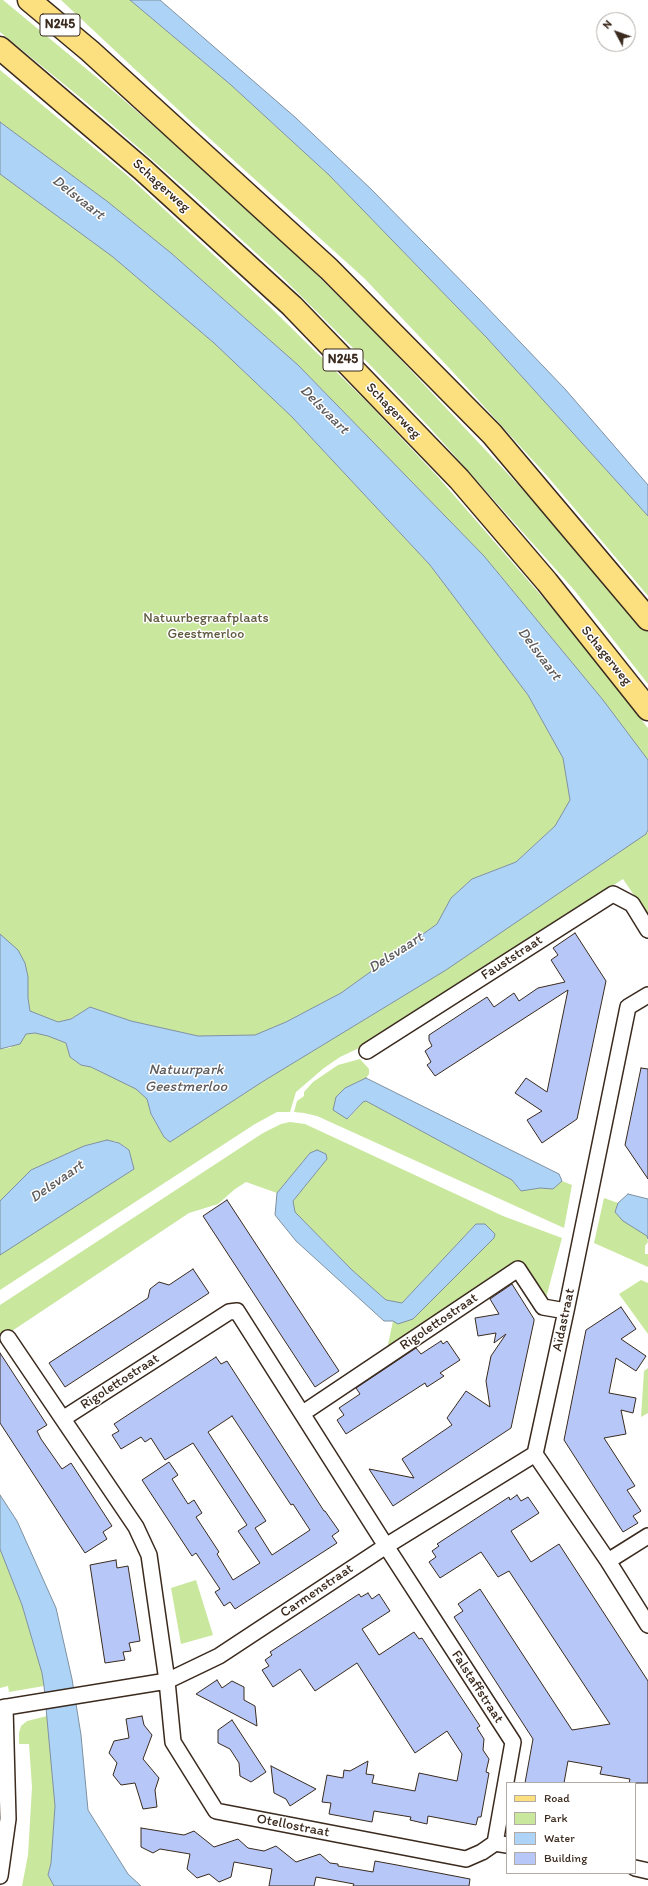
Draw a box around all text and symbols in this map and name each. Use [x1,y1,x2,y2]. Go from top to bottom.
north arrow [596,12,636,52]
road number: N245 [40,14,80,36]
text: N [600,17,615,32]
street label: Schagerweg [129,156,193,216]
water label: Delsvaart [48,172,108,224]
road number: N245 [323,349,363,371]
street label: Schagerweg [362,379,424,443]
water label: Delsvaart [296,382,352,438]
park label: Natuurbegraafplaats Geestmerloo [143,610,269,642]
street label: Schagerweg [577,623,635,689]
water label: Delsvaart [513,624,565,684]
water label: Delsvaart [365,929,427,977]
street label: Fauststraat [478,932,546,984]
water label: Natuurpark Geestmerloo [145,1061,227,1096]
water label: Delsvaart [27,1157,87,1207]
street label: Aïdastraat [549,1287,579,1353]
street label: Rigolettostraat [397,1290,481,1354]
street label: Rigolettostraat [78,1350,162,1414]
street label: Carmenstraat [277,1560,357,1622]
street label: Falstaffstraat [447,1647,507,1727]
legend [506,1782,636,1874]
text: Road [544,1791,570,1805]
street label: Otellostraat [255,1811,331,1841]
text: Park [544,1811,568,1825]
text: Water [544,1831,575,1845]
text: Building [544,1851,587,1865]

